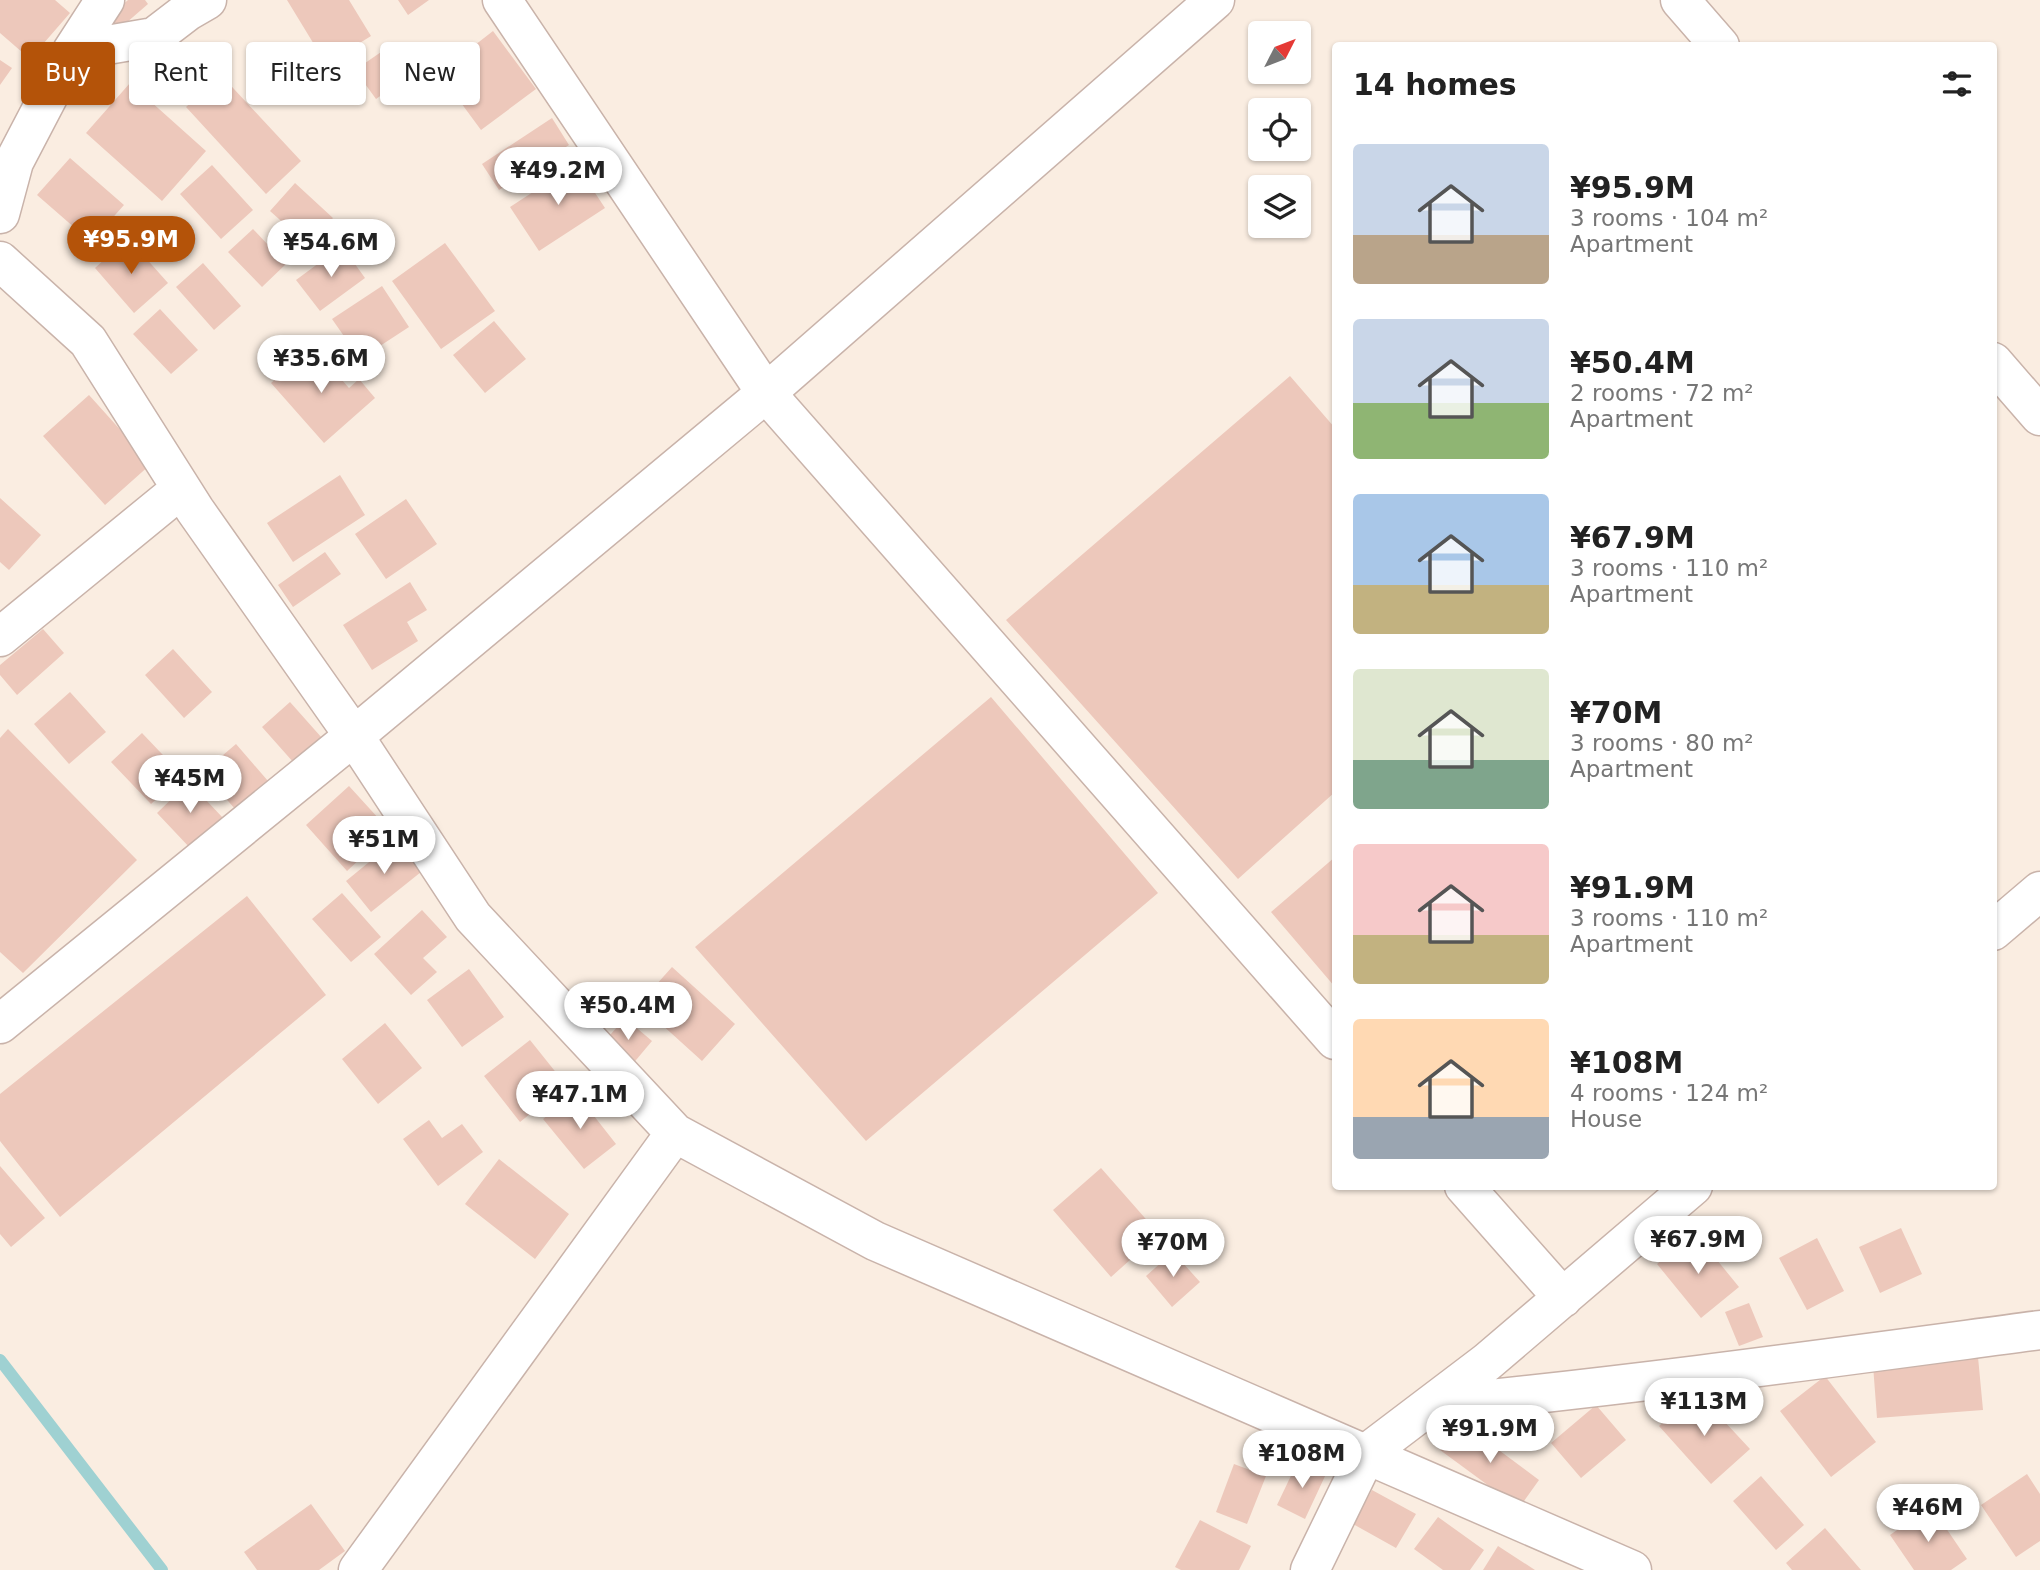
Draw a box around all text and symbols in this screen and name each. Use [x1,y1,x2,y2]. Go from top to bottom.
north arrow [1248,21,1311,84]
map controls [1248,21,1311,238]
chip: Buy [21,42,115,105]
chip: Rent [129,42,232,105]
chip: Filters [246,42,366,105]
chip: New [380,42,480,105]
icon: filters [1938,65,1976,103]
text: 14 homes [1353,67,1517,102]
button: locate [1248,98,1311,161]
pin: ¥49.2M [501,148,615,207]
text: ¥49.2M [510,157,606,183]
text: ¥95.9M [1570,170,1695,205]
icon: home [1409,172,1493,256]
button: layers [1248,175,1311,238]
text: 3 rooms · 104 m² [1570,205,1768,231]
pin: ¥95.9M [74,216,188,276]
pin: ¥54.6M [274,219,388,279]
text: ¥95.9M [83,226,179,252]
text: ¥54.6M [283,229,379,255]
text: Apartment [1570,231,1693,257]
pin: ¥35.6M [264,336,378,395]
text: ¥35.6M [273,345,369,371]
text: ¥50.4M [1570,345,1695,380]
icon: home [1409,347,1493,431]
text: 2 rooms · 72 m² [1570,380,1754,406]
text: Apartment [1570,406,1693,432]
text: ¥67.9M [1570,520,1695,555]
icon: home [1409,522,1493,606]
text: 3 rooms · 110 m² [1570,555,1768,581]
text: Apartment [1570,581,1693,607]
text: ¥70M [1570,695,1662,730]
icon: home [1409,697,1493,781]
text: 3 rooms · 80 m² [1570,730,1754,756]
pin: ¥45M [149,756,231,815]
text: Apartment [1570,756,1693,782]
text: ¥45M [155,765,225,791]
pin: ¥51M [343,816,425,876]
text: ¥51M [349,826,419,852]
text: ¥91.9M [1570,870,1695,905]
icon: home [1409,872,1493,956]
text: 3 rooms · 110 m² [1570,905,1768,931]
text: Apartment [1570,931,1693,957]
pin: ¥50.4M [571,982,685,1042]
text: ¥50.4M [580,992,676,1018]
text: ¥108M [1570,1045,1683,1080]
icon: home [1409,1047,1493,1131]
pin: ¥47.1M [523,1072,637,1131]
text: 4 rooms · 124 m² [1570,1080,1768,1106]
text: ¥47.1M [532,1081,628,1107]
text: House [1570,1106,1642,1132]
pin: ¥67.9M [1641,1216,1755,1276]
pin: ¥70M [1132,1220,1214,1279]
text: ¥67.9M [1650,1226,1746,1252]
text: ¥70M [1138,1229,1208,1255]
pin: ¥113M [1655,1378,1753,1438]
text: ¥113M [1661,1388,1747,1414]
pin: ¥91.9M [1433,1406,1547,1465]
text: ¥91.9M [1442,1415,1538,1441]
pin: ¥108M [1253,1430,1351,1490]
text: ¥108M [1259,1440,1345,1466]
pin: ¥46M [1887,1484,1969,1544]
text: ¥46M [1893,1494,1963,1520]

